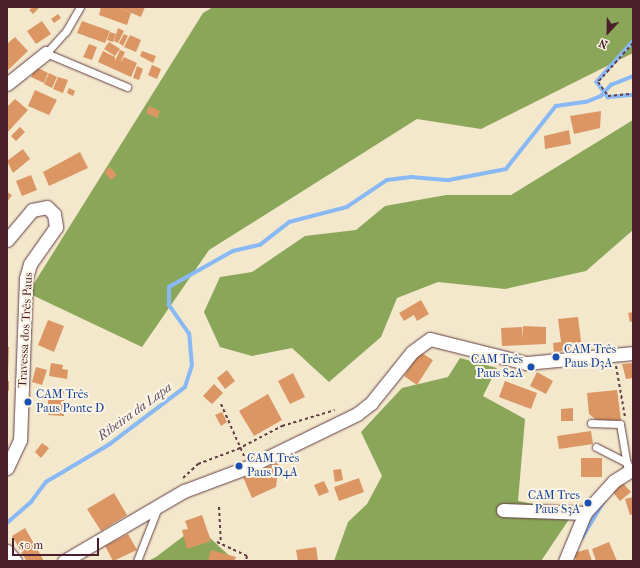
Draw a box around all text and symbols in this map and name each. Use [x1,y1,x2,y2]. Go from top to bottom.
north arrow [588,12,628,52]
text: N [597,36,610,51]
street label: Travessa dos Três Paus [16,272,36,388]
place label: CAM Três Paus D3A [564,343,616,371]
marker: CAM Três Paus D3A [551,352,561,362]
place label: CAM Três Paus S2A [471,353,523,381]
marker: CAM Três Paus S2A [526,362,536,372]
water label: Ribeira da Lapa [95,380,175,444]
place label: CAM Três Paus Ponte D [36,388,104,416]
marker: CAM Três Paus Ponte D [23,397,33,407]
place label: CAM Três Paus D4A [247,452,299,480]
marker: CAM Três Paus D4A [234,461,244,471]
place label: CAM Tres Paus S3A [528,489,580,517]
marker: CAM Tres Paus S3A [583,498,593,508]
scale bar [14,530,101,556]
text: 50 m [19,538,43,552]

